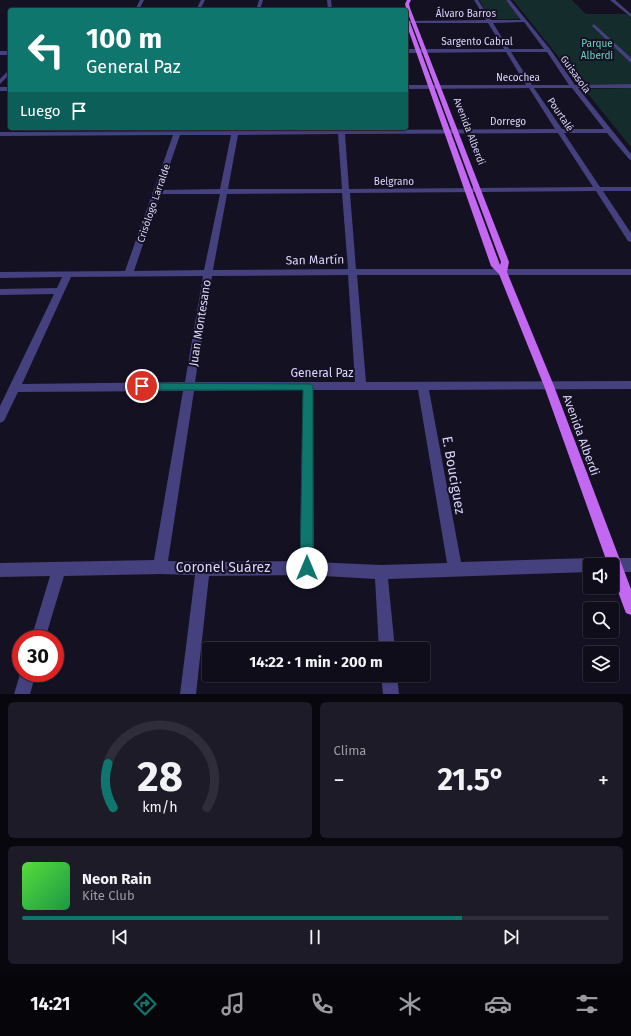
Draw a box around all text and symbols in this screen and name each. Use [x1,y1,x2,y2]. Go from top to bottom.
street label: Álvaro Barros [436,6,496,20]
text: 100 m [86,22,162,55]
icon: left [20,24,72,76]
street label: Sargento Cabral [441,36,513,48]
park label: Parque Alberdi [581,38,613,62]
street label: Guisasola [557,53,593,96]
text: General Paz [86,56,181,78]
street label: Necochea [496,72,540,84]
street label: Pourtalé [545,95,576,134]
street label: Avenida Alberdi [451,96,487,167]
icon: arrive [68,100,90,122]
text: Luego [20,102,60,120]
street label: Dorrego [490,116,526,128]
street label: Crisólogo Larralde [135,162,173,244]
street label: Belgrano [374,176,414,188]
street label: San Martín [286,252,344,268]
street label: Juan Montesano [186,279,214,367]
street label: General Paz [290,366,354,380]
pin [125,369,159,403]
icon: arrive [131,375,153,397]
street label: Avenida Alberdi [560,392,602,478]
street label: E. Bouciguez [438,435,469,515]
position arrow [286,547,328,589]
map controls [583,558,619,682]
button: sound [583,558,619,594]
street label: Coronel Suárez [176,559,270,576]
button: search [583,602,619,638]
speed limit sign: 30 [12,630,64,682]
button: layers [583,646,619,682]
text: 14:22 · 1 min · 200 m [249,653,383,671]
text: Clima [334,743,366,758]
text: 28 [137,752,183,802]
text: 21.5° [437,762,505,798]
text: − [334,767,345,794]
text: + [598,767,609,794]
text: km/h [142,799,177,816]
text: Neon Rain [82,870,151,888]
text: Kite Club [82,888,135,903]
icon: previous [109,926,131,948]
icon: pause [304,926,326,948]
icon: next [500,926,522,948]
icon: directions [131,990,159,1018]
icon: music [219,990,247,1018]
icon: phone [308,990,336,1018]
icon: climate [396,990,424,1018]
icon: car [484,990,512,1018]
icon: filters [573,990,601,1018]
text: 14:21 [30,993,70,1015]

